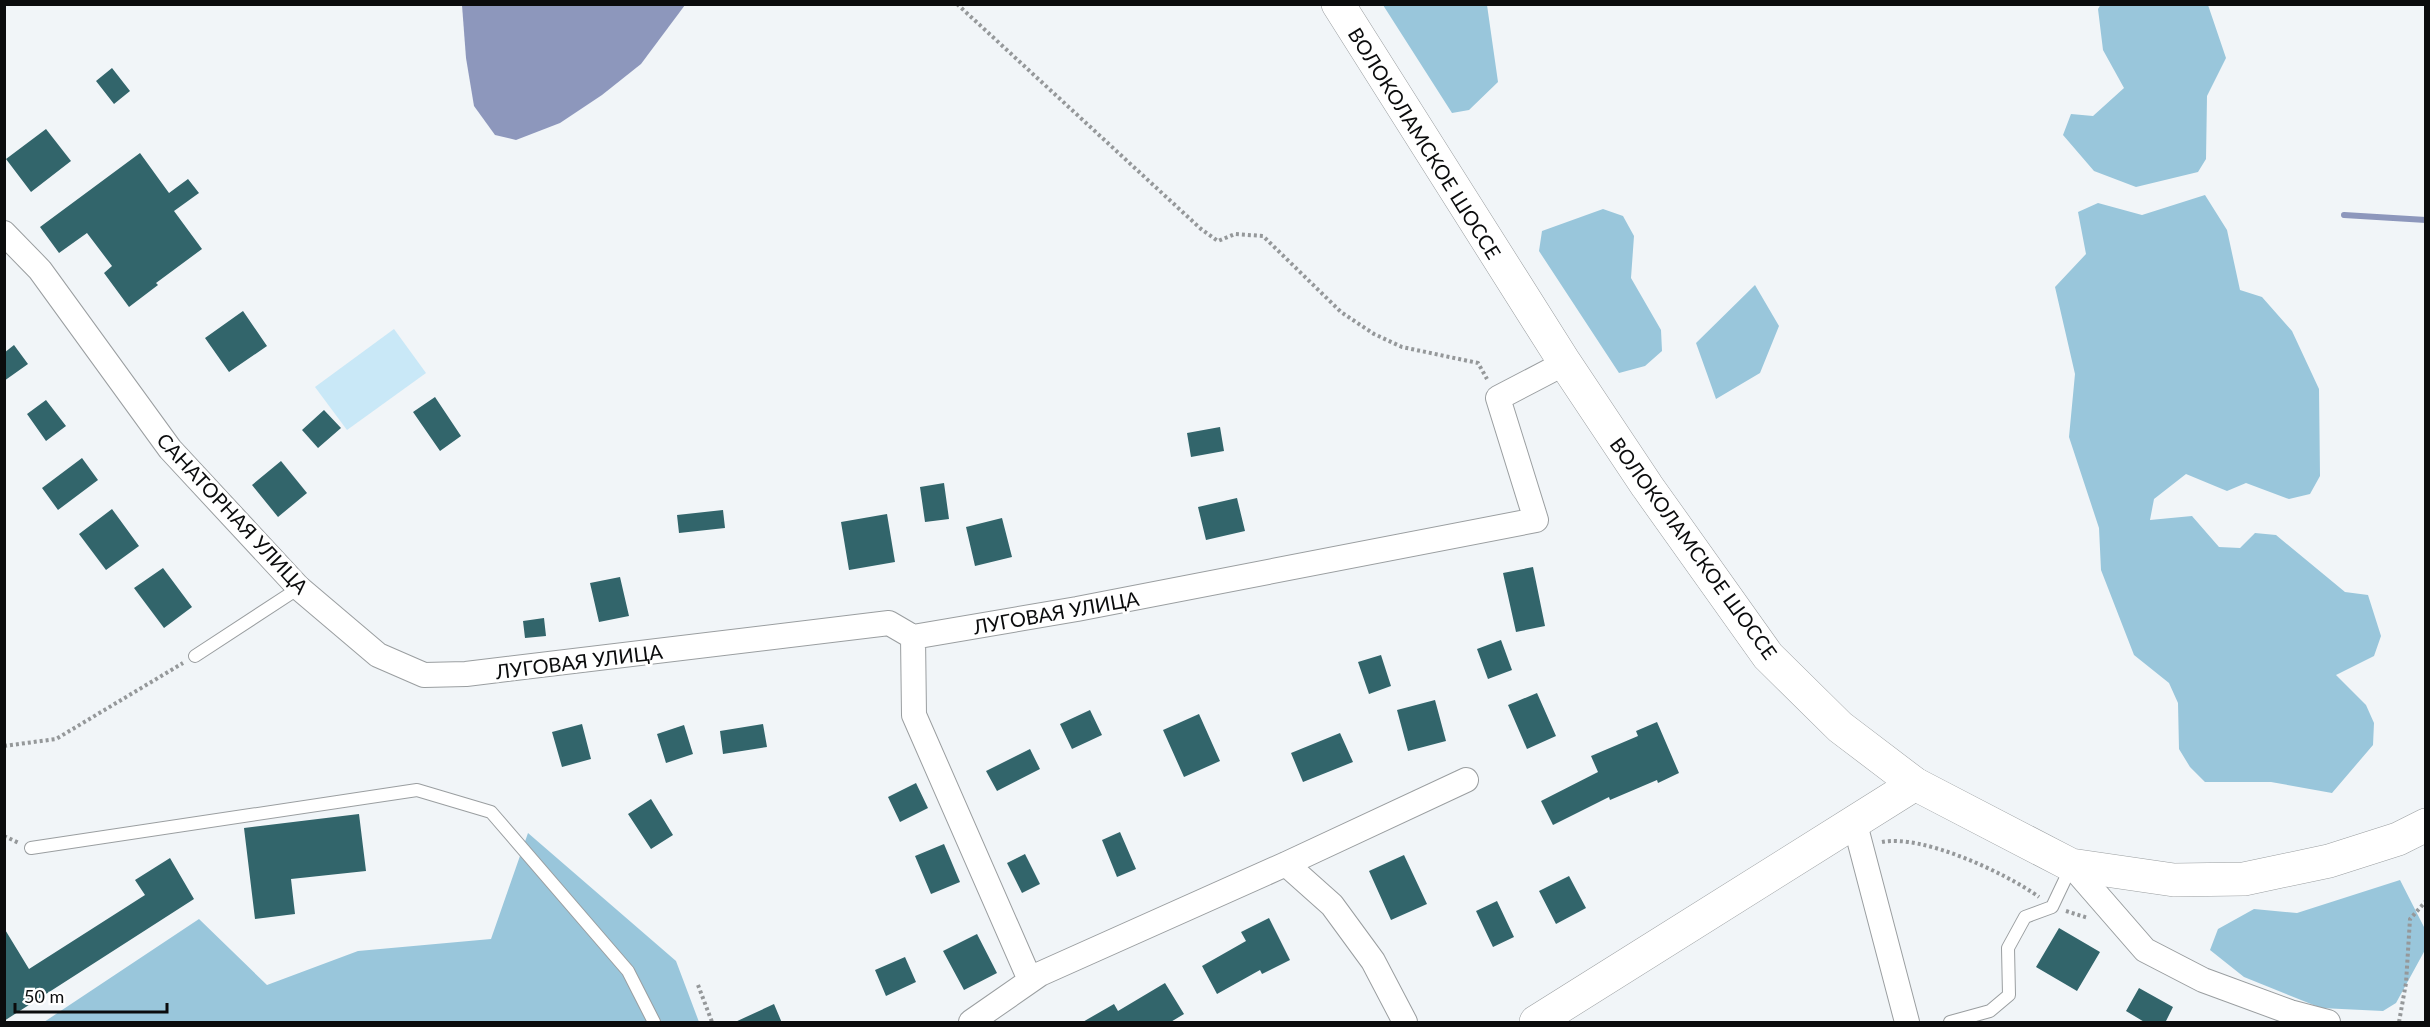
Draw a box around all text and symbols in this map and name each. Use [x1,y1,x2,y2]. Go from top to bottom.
street label: ВОЛОКОЛАМСКОЕ ШОССЕ [1344,23,1506,263]
street label: САНАТОРНАЯ УЛИЦА [152,428,314,599]
street label: ВОЛОКОЛАМСКОЕ ШОССЕ [1605,432,1783,664]
street label: ЛУГОВАЯ УЛИЦА [970,586,1141,639]
street label: ЛУГОВАЯ УЛИЦА [493,639,664,683]
scale bar [15,976,166,1014]
text: 50 m [24,985,64,1007]

